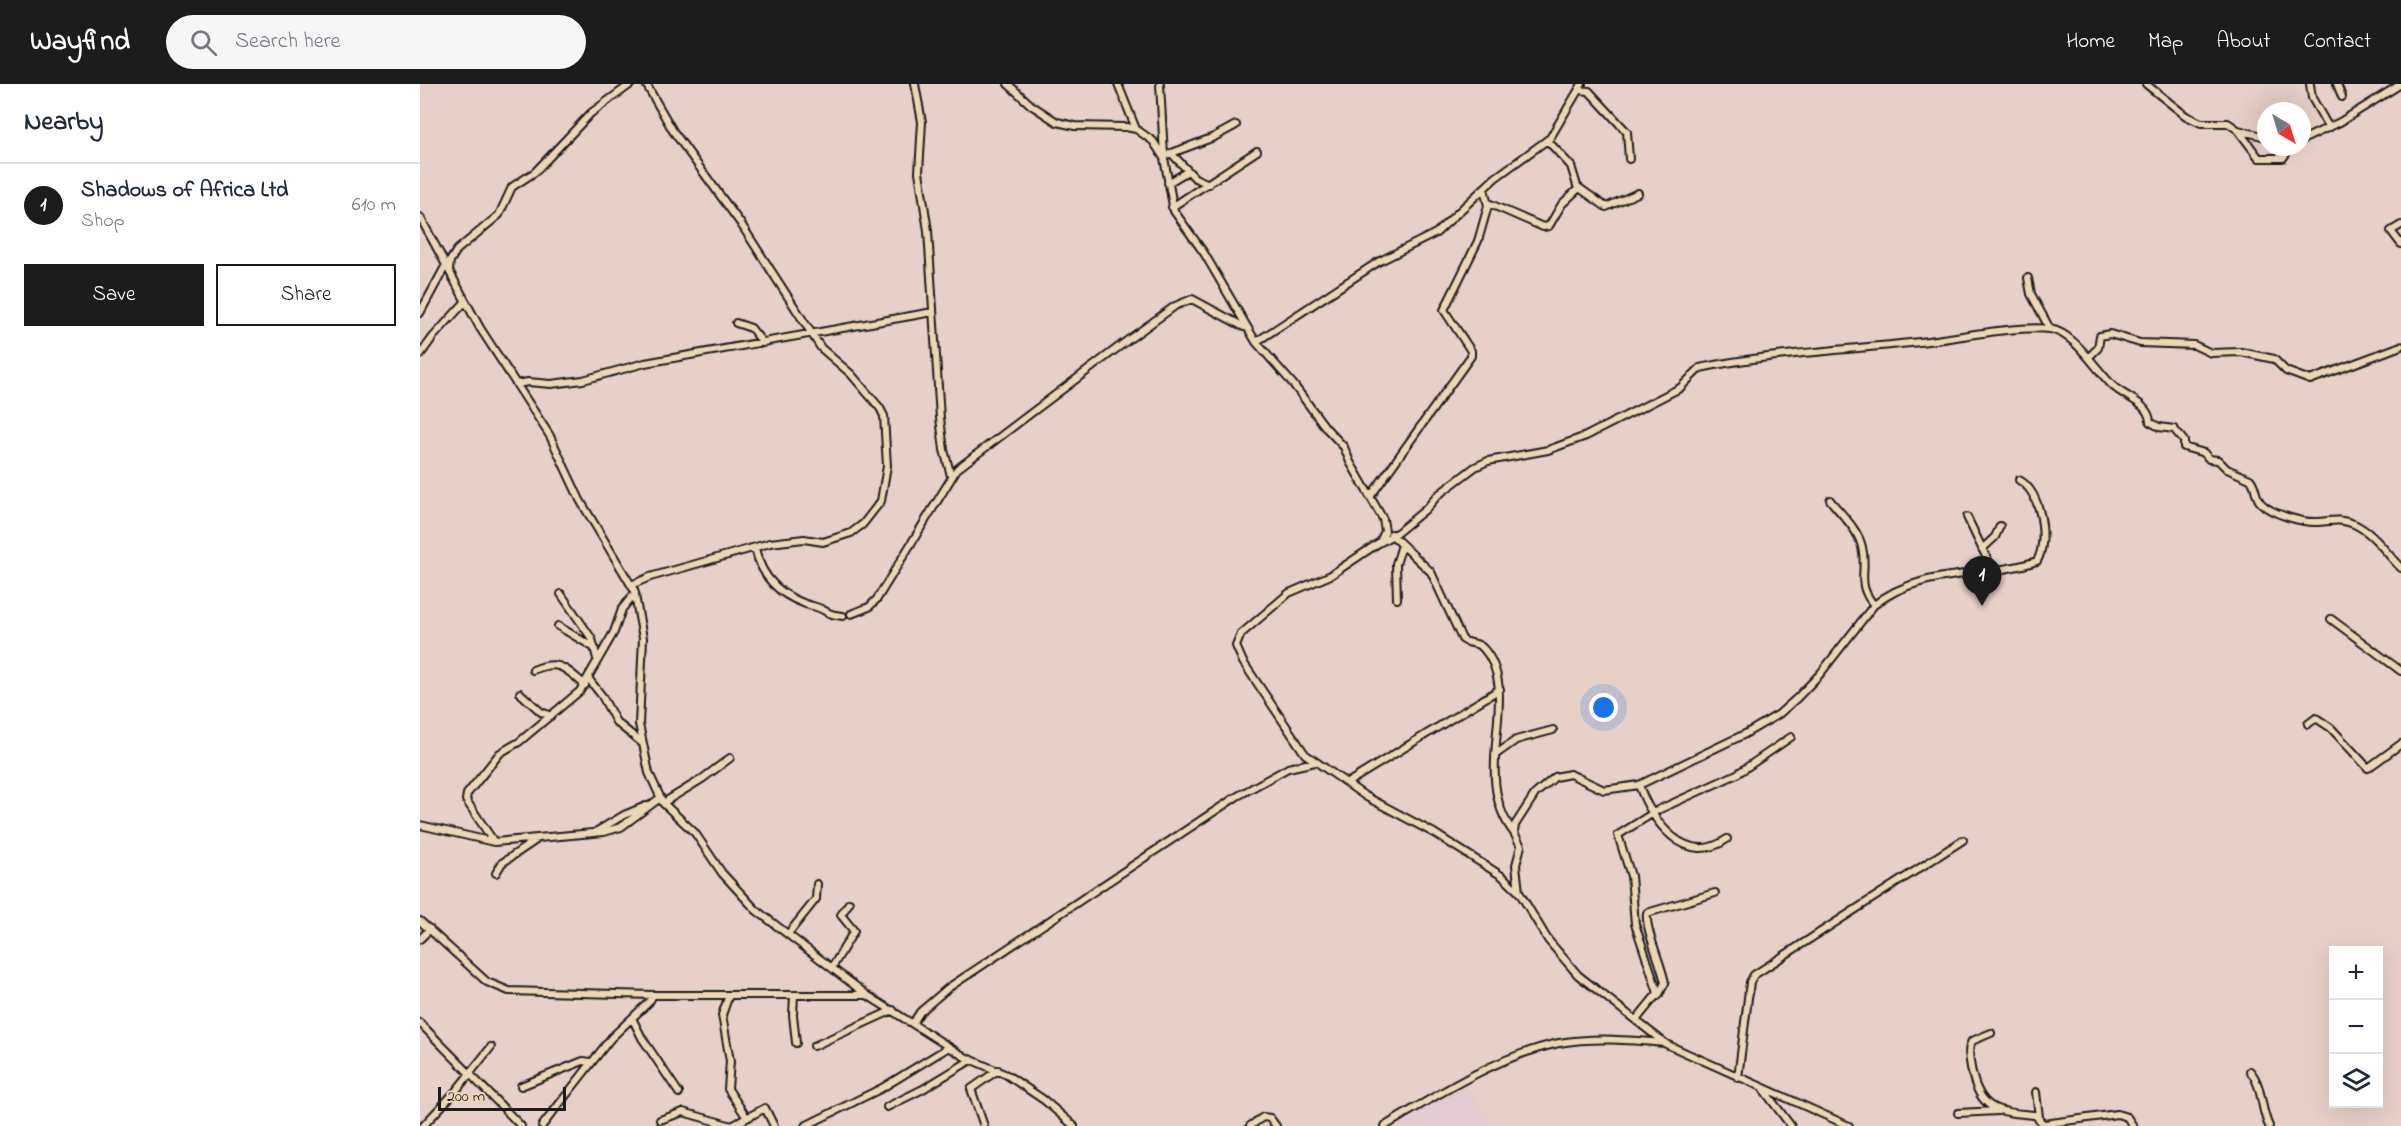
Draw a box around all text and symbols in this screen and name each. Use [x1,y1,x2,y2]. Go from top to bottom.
search box [166,15,586,69]
text: Wayfind [30,22,130,63]
icon: search [187,26,220,59]
text: Search here [235,26,340,58]
text: Home [2066,27,2115,57]
text: Map [2148,27,2183,57]
text: About [2216,27,2270,57]
text: Contact [2303,27,2371,57]
north arrow [2257,102,2311,156]
text: Nearby [24,104,103,142]
text: Shadows of Africa Ltd [81,175,288,207]
text: 1 [40,191,47,220]
text: 610 m [352,191,396,220]
text: Shop [81,207,125,236]
button: Save [24,264,204,326]
button: Share [216,264,396,326]
pin: 1 [1962,556,2002,606]
your location [1589,693,1618,722]
map controls [2329,946,2383,1108]
button: + [2329,946,2383,1000]
button: − [2329,1000,2383,1054]
button: layers [2329,1054,2383,1108]
scale bar [438,1084,566,1112]
text: 200 m [447,1085,485,1109]

